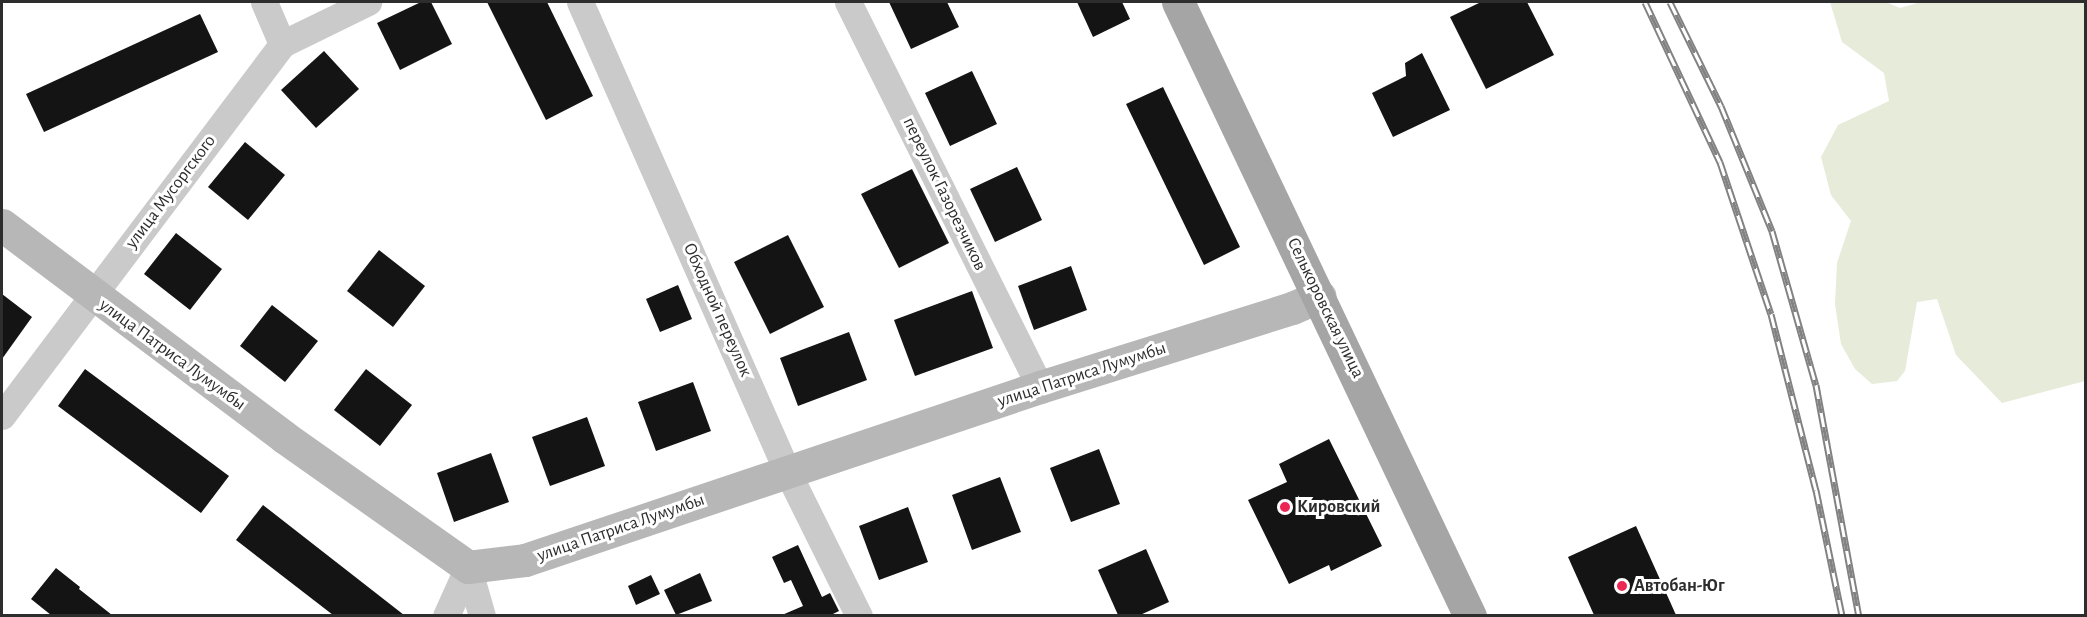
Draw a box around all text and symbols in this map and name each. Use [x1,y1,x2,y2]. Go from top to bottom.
street label: переулок Газорезчиков [898,114,990,274]
street label: улица Мусоргского [121,131,221,253]
street label: Селькоровская улица [1282,234,1368,382]
street label: Обходной переулок [678,240,756,380]
street label: улица Патриса Лумумбы [95,295,249,415]
street label: улица Патриса Лумумбы [995,338,1169,412]
street label: улица Патриса Лумумбы [534,489,708,567]
place label: Кировский [1297,496,1380,518]
marker: Кировский [1278,500,1292,514]
place label: Автобан-Юг [1634,575,1724,597]
marker: Автобан-Юг [1615,579,1629,593]

